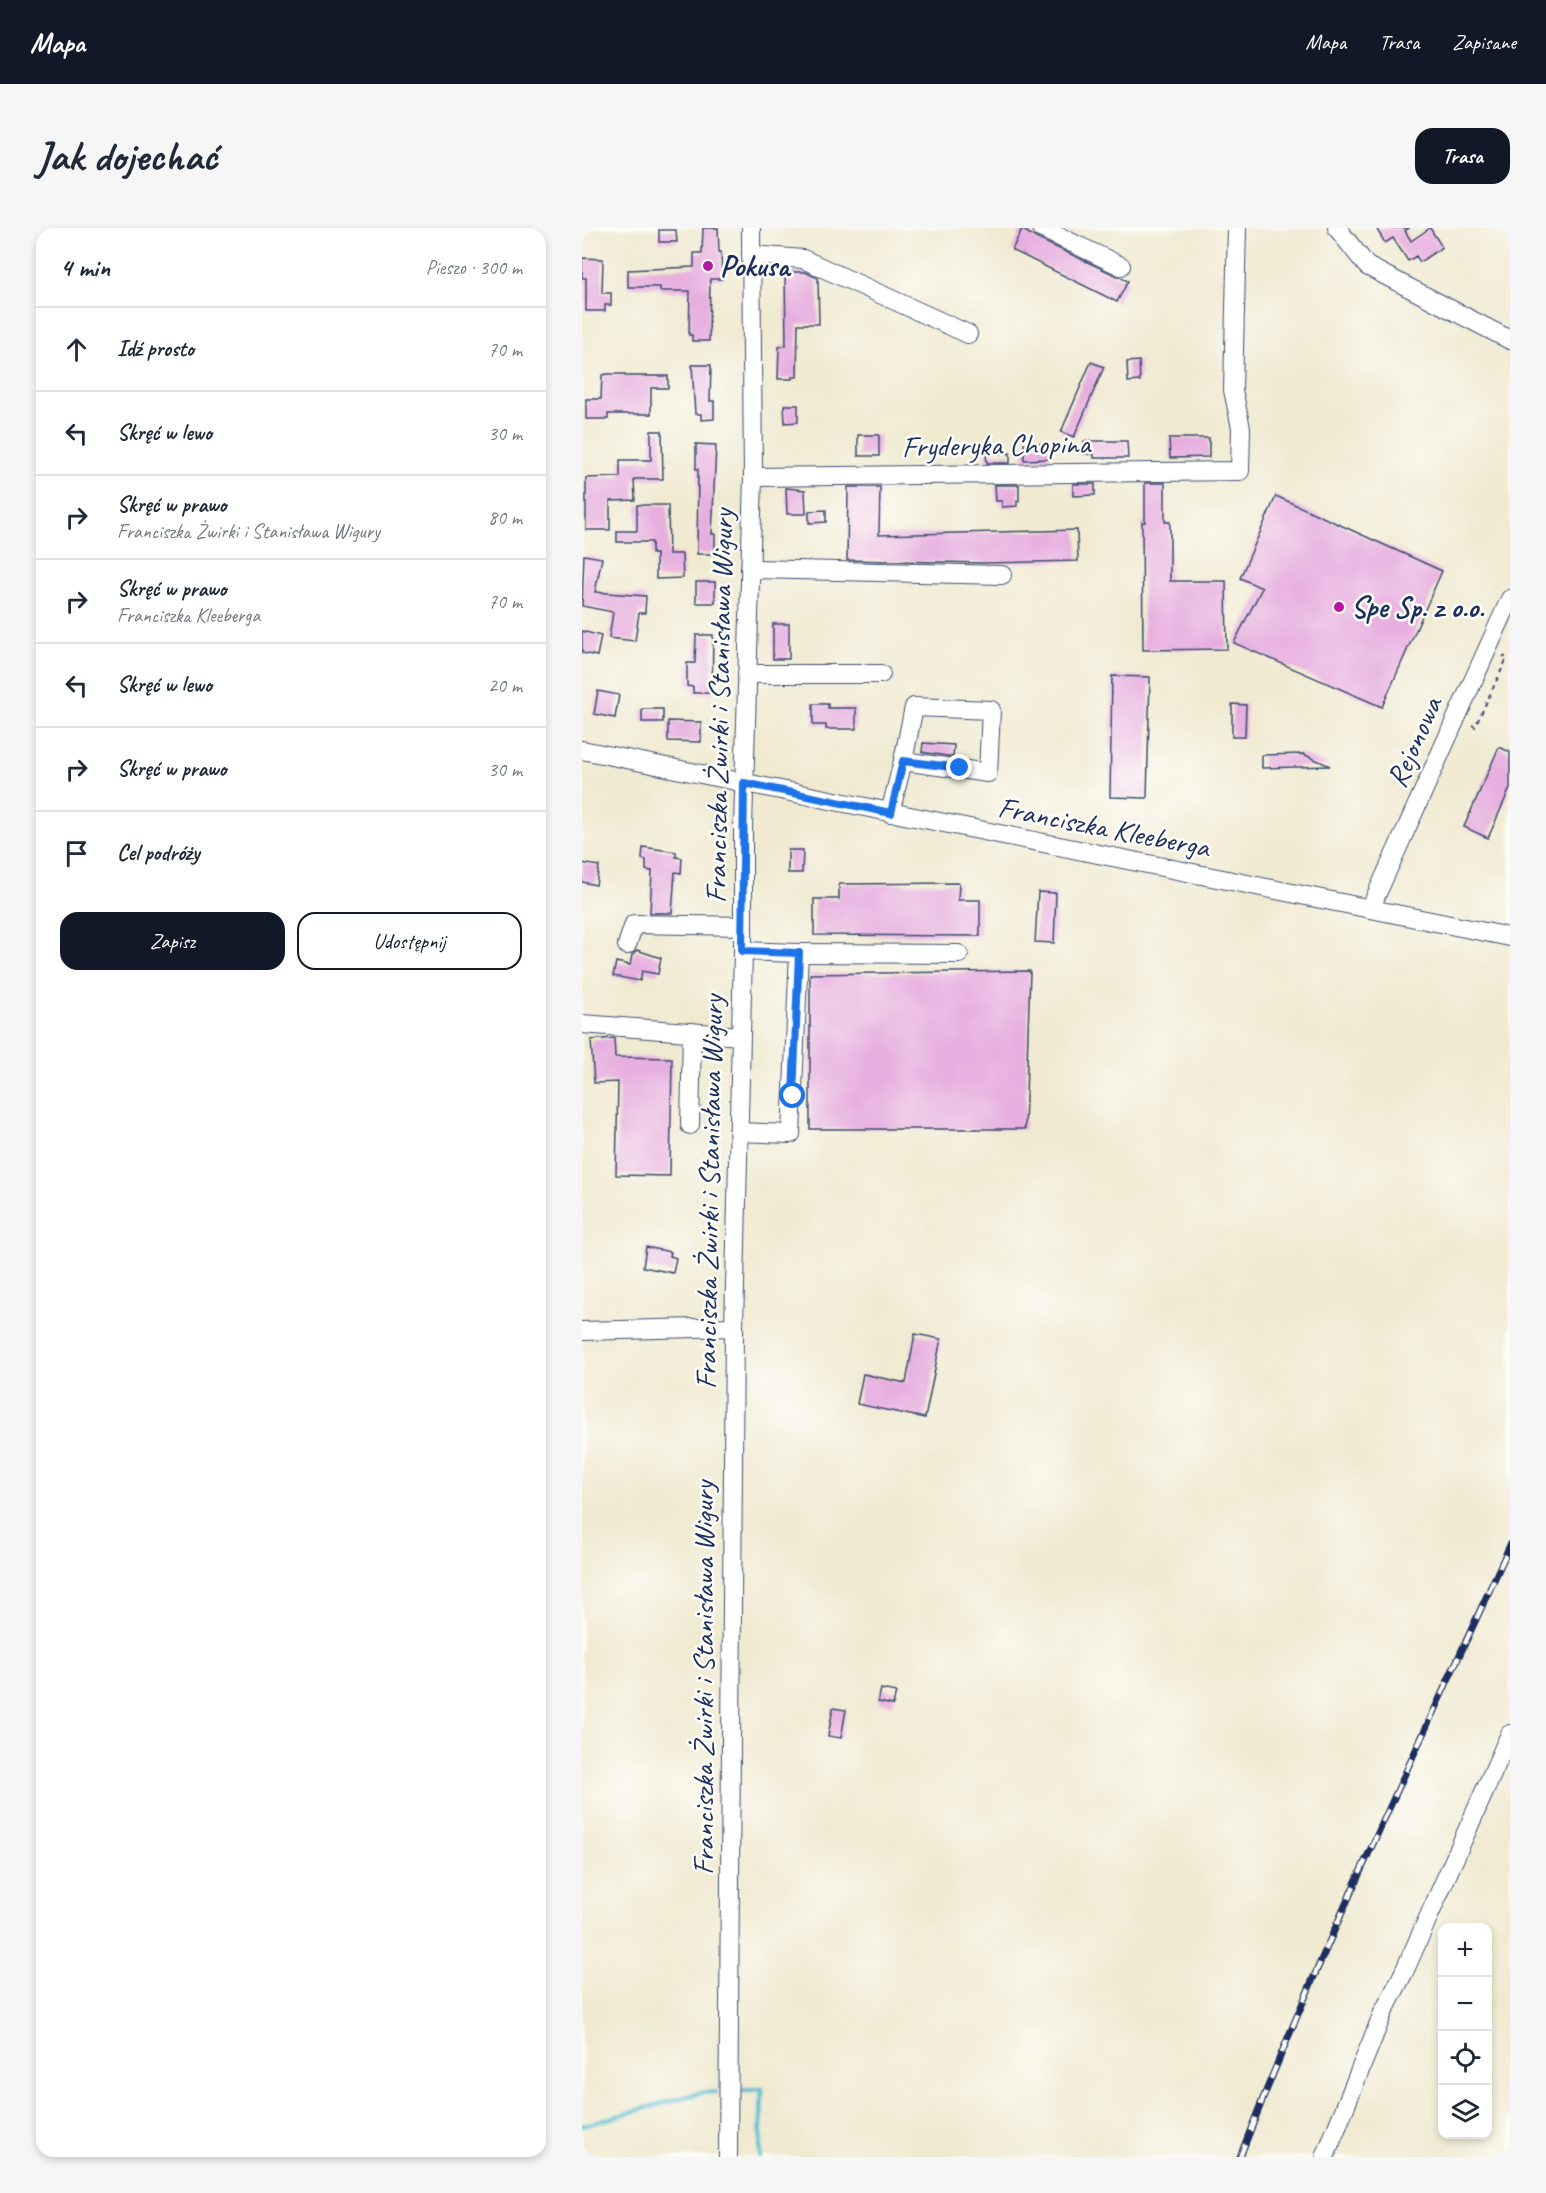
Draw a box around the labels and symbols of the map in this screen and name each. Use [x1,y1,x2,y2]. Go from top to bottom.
place label: Pokusa [720,247,792,285]
marker: Pokusa [701,259,715,273]
street label: Fryderyka Chopina [902,424,1092,466]
street label: Franciszka Żwirki i Stanisława Wigury [697,506,741,903]
place label: Spe Sp. z o.o. [1351,588,1485,626]
marker: Spe Sp. z o.o. [1332,600,1346,614]
street label: Rejonowa [1377,689,1451,793]
route end [946,754,972,780]
street label: Franciszka Kleeberga [995,788,1215,866]
street label: Franciszka Żwirki i Stanisława Wigury [687,992,731,1389]
route start [779,1082,805,1108]
street label: Franciszka Żwirki i Stanisława Wigury [684,1478,722,1875]

